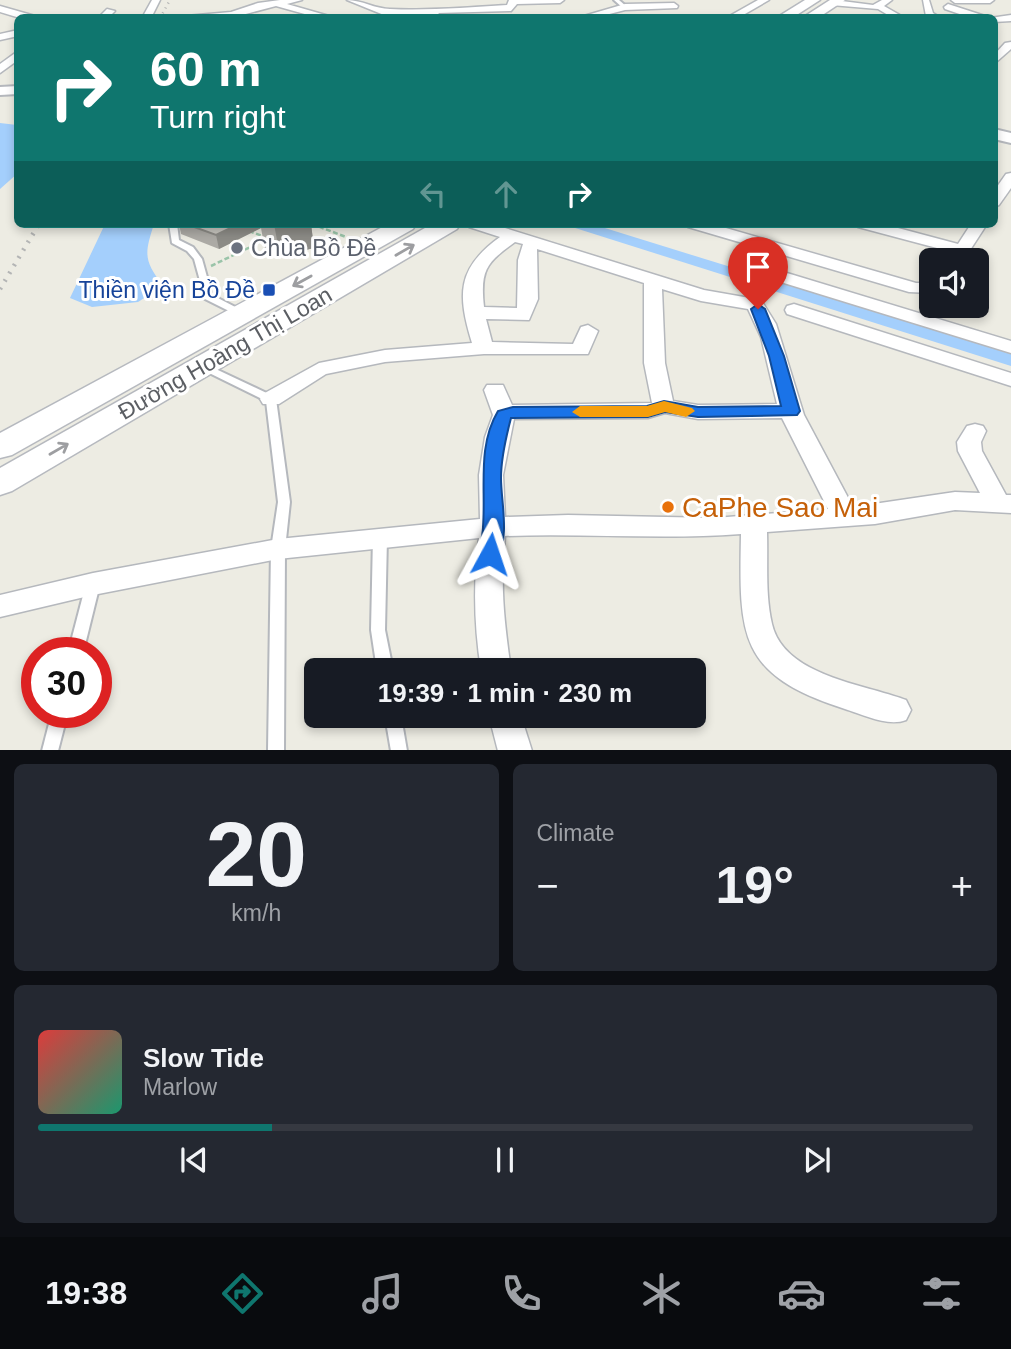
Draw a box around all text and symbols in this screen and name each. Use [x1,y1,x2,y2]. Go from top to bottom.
icon: right [35,42,126,133]
text: 60 m [150,42,262,96]
text: Turn right [150,99,286,135]
icon: left [414,175,452,213]
icon: ahead [487,175,525,213]
icon: right [560,175,598,213]
place label: Chùa Bồ Đề [251,235,376,261]
pin [728,237,788,309]
marker: Chùa Bồ Đề [229,240,245,256]
one-way arrow [395,242,415,256]
icon: arrive [739,248,777,286]
map controls [919,248,989,318]
button: sound [919,248,989,318]
one-way arrow [293,274,313,288]
place label: Thiền viện Bồ Đề [79,277,255,303]
street label: Đường Hoàng Thị Loan [114,281,336,425]
marker: Thiền viện Bồ Đề [261,282,277,298]
one-way arrow [49,442,69,456]
place label: CaPhe Sao Mai [682,492,878,523]
marker: CaPhe Sao Mai [660,499,676,515]
position arrow [453,517,527,591]
speed limit sign: 30 [21,637,112,728]
text: 19:39 · 1 min · 230 m [378,678,632,708]
text: 20 [206,804,307,905]
text: Climate [537,820,614,846]
text: 19° [715,856,794,914]
text: − [537,865,559,907]
text: + [951,865,973,907]
text: km/h [231,900,281,926]
text: Slow Tide [143,1043,264,1073]
text: Marlow [143,1074,217,1100]
icon: previous [175,1141,213,1179]
icon: pause [486,1141,524,1179]
icon: next [798,1141,836,1179]
icon: directions [218,1269,267,1318]
icon: music [358,1269,407,1318]
icon: phone [497,1269,546,1318]
icon: climate [637,1269,686,1318]
icon: car [777,1269,826,1318]
icon: filters [917,1269,966,1318]
text: 19:38 [45,1275,127,1311]

